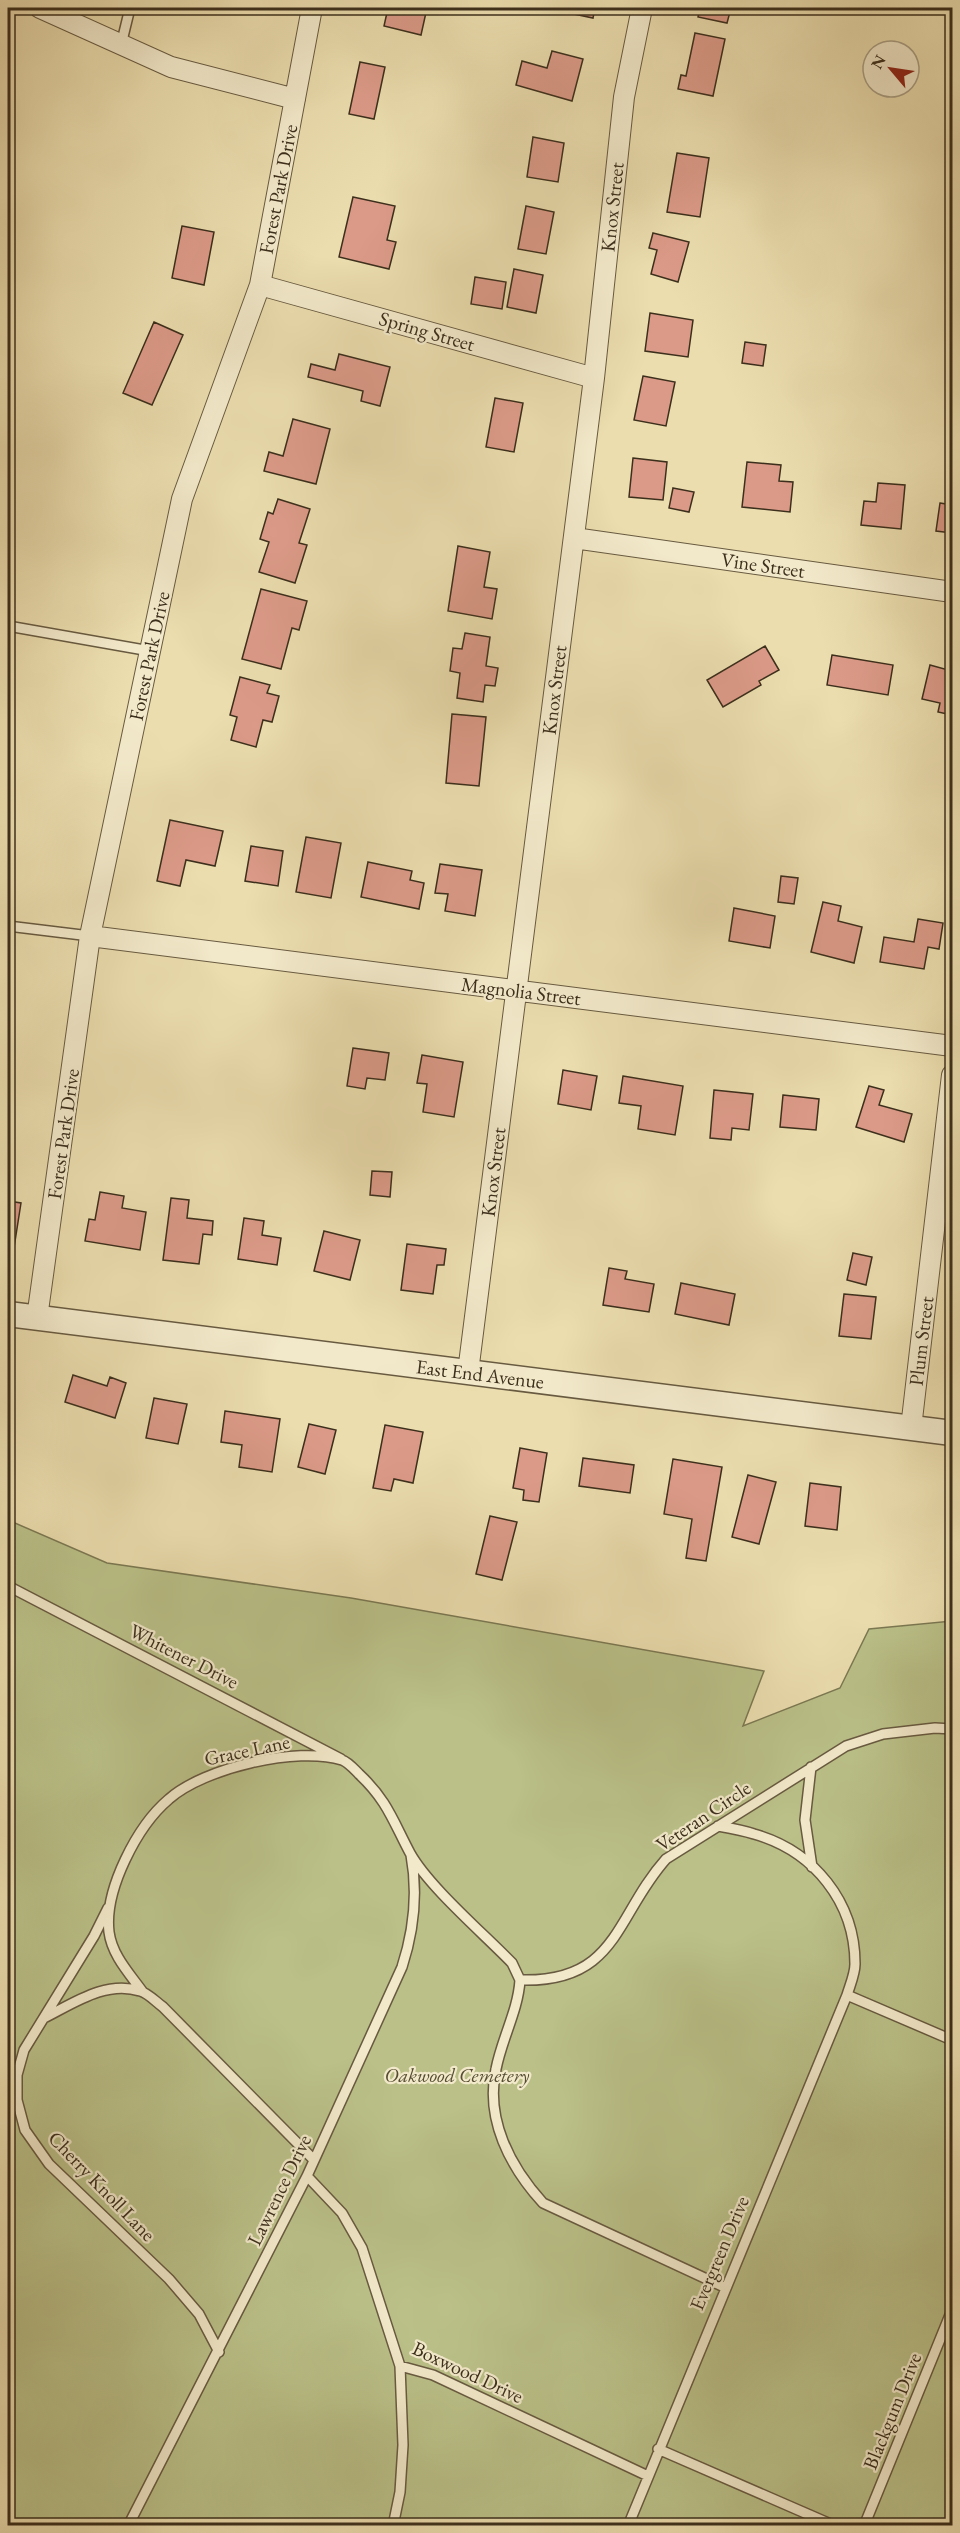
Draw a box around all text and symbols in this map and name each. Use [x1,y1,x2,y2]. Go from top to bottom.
north arrow [861,39,921,99]
text: N [866,51,891,73]
street label: Forest Park Drive [253,122,303,256]
street label: Knox Street [594,160,630,253]
street label: Spring Street [376,305,479,357]
street label: Vine Street [719,546,807,584]
street label: Forest Park Drive [123,589,175,723]
street label: Knox Street [536,643,572,736]
street label: Magnolia Street [460,971,583,1011]
street label: Forest Park Drive [41,1067,85,1201]
street label: Knox Street [475,1125,511,1218]
street label: Plum Street [903,1294,939,1387]
street label: East End Avenue [414,1353,546,1395]
street label: Whitener Drive [125,1617,243,1695]
street label: Grace Lane [202,1728,292,1772]
street label: Veteran Circle [651,1775,756,1857]
park label: Oakwood Cemetery [385,2062,529,2088]
street label: Cherry Knoll Lane [43,2125,161,2247]
street label: Lawrence Drive [241,2130,317,2250]
street label: Evergreen Drive [683,2192,755,2314]
street label: Boxwood Drive [408,2335,528,2409]
street label: Blackgum Drive [857,2349,927,2473]

